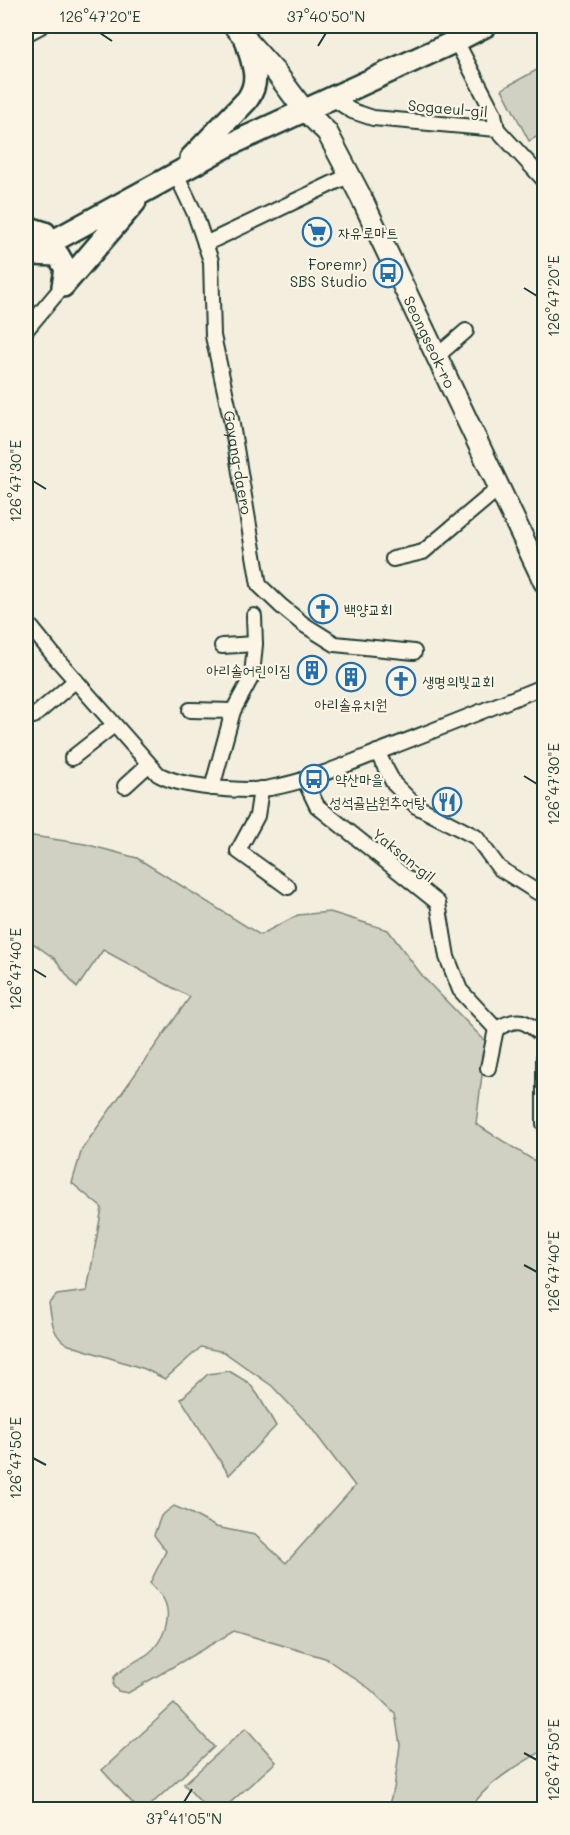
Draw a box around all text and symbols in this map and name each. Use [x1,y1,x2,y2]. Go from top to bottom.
text: 126°47'20"E [59,6,141,26]
text: 37°40'50"N [287,6,365,26]
street label: Sogaeul-gil [407,95,489,121]
supermarket icon: 자유로마트 [301,216,333,248]
place label: 자유로마트 [338,222,398,242]
place label: Foremr) SBS Studio [290,254,367,291]
text: 126°47'20"E [543,255,563,337]
bus stop icon: Foremr) SBS Studio [372,257,404,289]
street label: Seongseok-ro [399,292,460,391]
street label: Goyang-daero [219,409,257,516]
text: 126°47'30"E [5,439,25,522]
church icon: 백양교회 [307,593,339,625]
place label: 백양교회 [344,599,392,619]
building icon: 아리솔어린이집 [296,654,328,686]
place label: 아리솔어린이집 [207,660,291,680]
building icon: 아리솔유치원 [335,661,367,693]
church icon: 생명의빛교회 [385,665,417,697]
place label: 생명의빛교회 [422,671,494,691]
place label: 아리솔유치원 [315,694,387,714]
text: 126°47'30"E [543,742,563,825]
bus stop icon: 약산마을 [298,763,330,795]
place label: 약산마을 [335,769,383,789]
restaurant icon: 성석골남원추어탕 [431,786,463,818]
place label: 성석골남원추어탕 [329,792,427,812]
street label: Yaksan-gil [368,823,440,887]
text: 126°47'40"E [5,927,25,1010]
text: 126°47'40"E [543,1230,563,1313]
text: 126°47'50"E [5,1416,25,1499]
text: 126°47'50"E [543,1718,563,1801]
text: 37°41'05"N [146,1808,222,1828]

